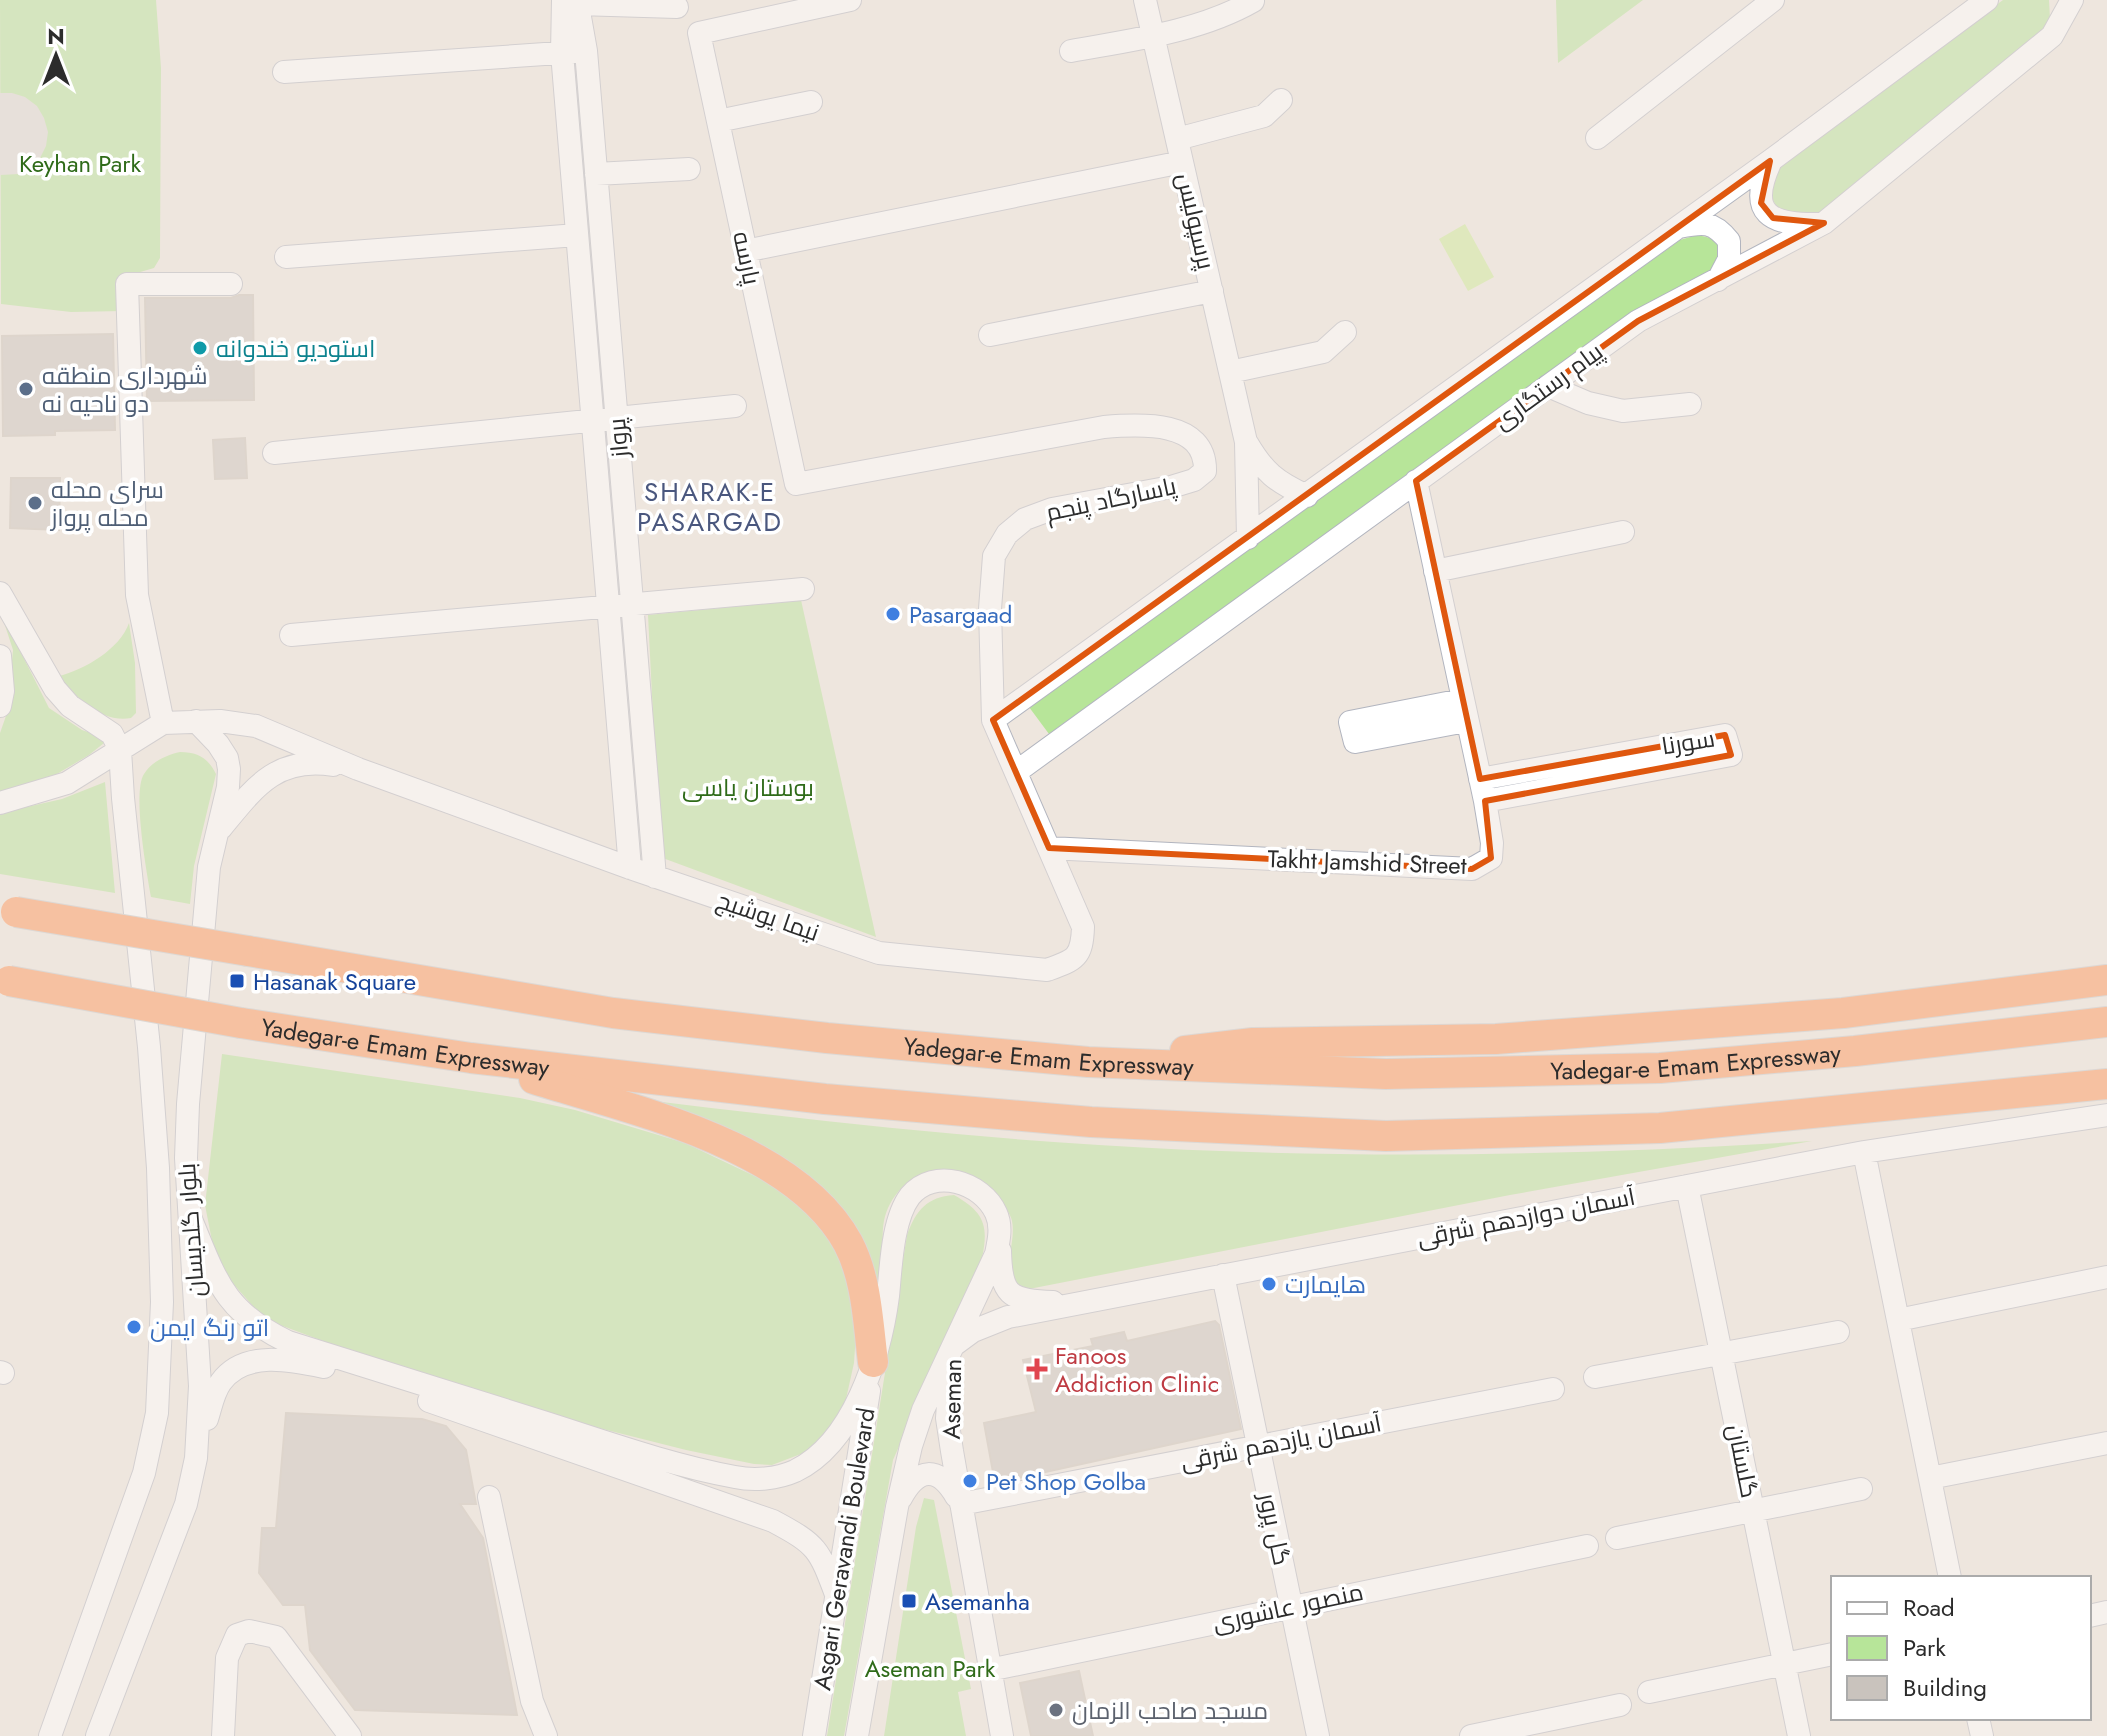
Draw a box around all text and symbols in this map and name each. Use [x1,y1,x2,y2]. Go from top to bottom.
north arrow [16,16,96,96]
text: N [47,20,65,52]
park label: Keyhan Park [19,146,141,181]
street label: پرسپولیس [1168,169,1224,273]
street label: پارسه [724,228,770,288]
place label: استودیو خندوانه [216,331,375,366]
street label: پیام رستگاری [1486,334,1610,438]
marker: استودیو خندوانه [191,339,209,357]
place label: شهرداری منطقه دو ناحیه نه [42,358,208,421]
marker: شهرداری منطقه دو ناحیه نه [17,380,35,398]
street label: پرواز [599,416,637,461]
street label: پاسارگاد پنجم [1043,468,1180,530]
place label: سرای محله محله پرواز [49,472,164,535]
district label: SHARAK-E PASARGAD [637,473,783,541]
marker: سرای محله محله پرواز [26,494,44,512]
place label: Pasargaad [909,597,1013,632]
marker: Pasargaad [884,605,902,623]
street label: سورنا [1659,721,1717,763]
park label: بوستان یاسی [682,770,814,805]
street label: Takht Jamshid Street [1267,841,1467,883]
street label: نیما یوشیج [712,882,824,950]
place label: Hasanak Square [253,964,416,999]
marker: Hasanak Square [228,972,246,990]
street label: Yadegar-e Emam Expressway [259,1009,552,1085]
street label: Yadegar-e Emam Expressway [902,1028,1195,1084]
street label: Yadegar-e Emam Expressway [1550,1035,1843,1088]
street label: بلوار گلدیسان [169,1162,213,1298]
street label: آسمان دوازدهم شرقی [1414,1179,1639,1255]
place label: هایمارت [1285,1267,1366,1302]
marker: هایمارت [1260,1275,1278,1293]
place label: اتو رنگ ایمن [150,1310,269,1345]
marker: اتو رنگ ایمن [125,1318,143,1336]
place label: Fanoos Addiction Clinic [1055,1338,1219,1401]
street label: Aseman [934,1358,970,1440]
marker: Fanoos Addiction Clinic [1026,1358,1048,1380]
street label: Asgari Geravandi Boulevard [804,1405,884,1693]
street label: آسمان یازدهم شرقی [1178,1405,1385,1479]
street label: گلستان [1719,1421,1767,1501]
place label: Pet Shop Golba [986,1464,1146,1499]
marker: Pet Shop Golba [961,1472,979,1490]
street label: گل پرور [1250,1488,1300,1568]
street label: منصور عاشوری [1209,1574,1367,1640]
legend [1831,1576,2091,1720]
place label: Asemanha [925,1584,1030,1619]
text: Road [1903,1590,1955,1625]
marker: Asemanha [900,1592,918,1610]
text: Park [1903,1630,1946,1665]
park label: Aseman Park [865,1651,996,1686]
text: Building [1903,1670,1987,1705]
place label: مسجد صاحب الزمان [1072,1693,1268,1728]
marker: مسجد صاحب الزمان [1047,1701,1065,1719]

